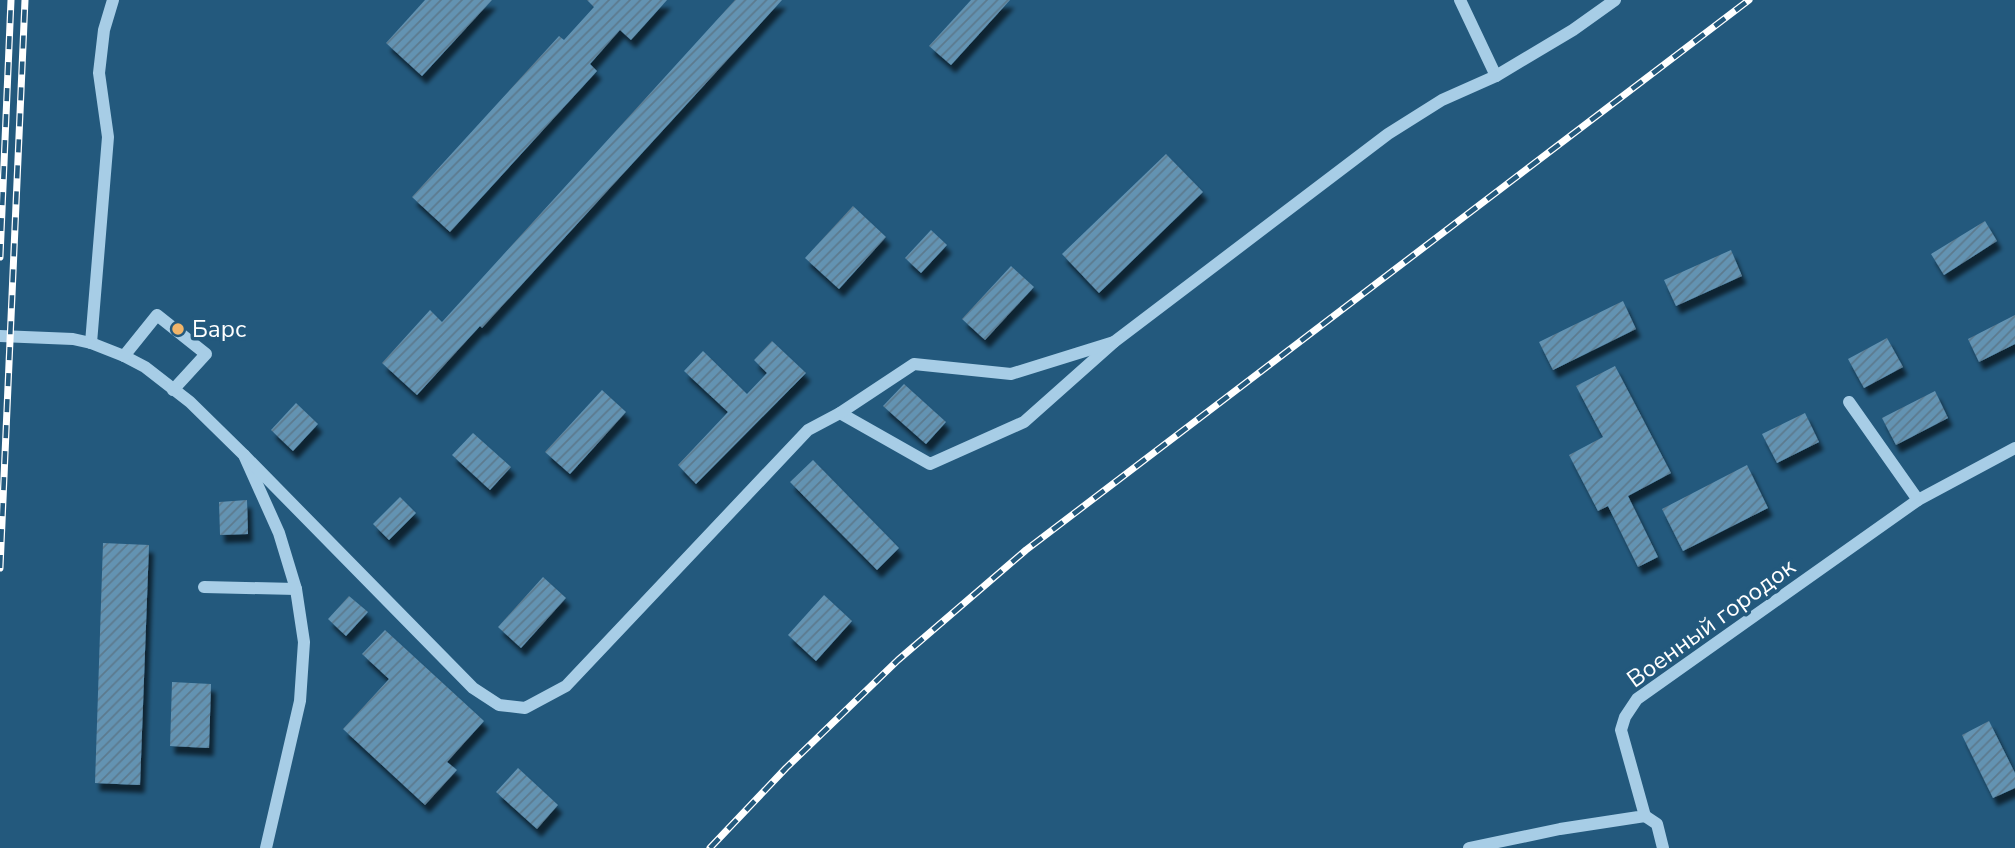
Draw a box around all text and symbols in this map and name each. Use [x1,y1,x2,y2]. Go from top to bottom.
place label: Барс [192,313,246,345]
marker: Барс [170,321,186,337]
street label: Военный городок [1620,551,1802,695]

